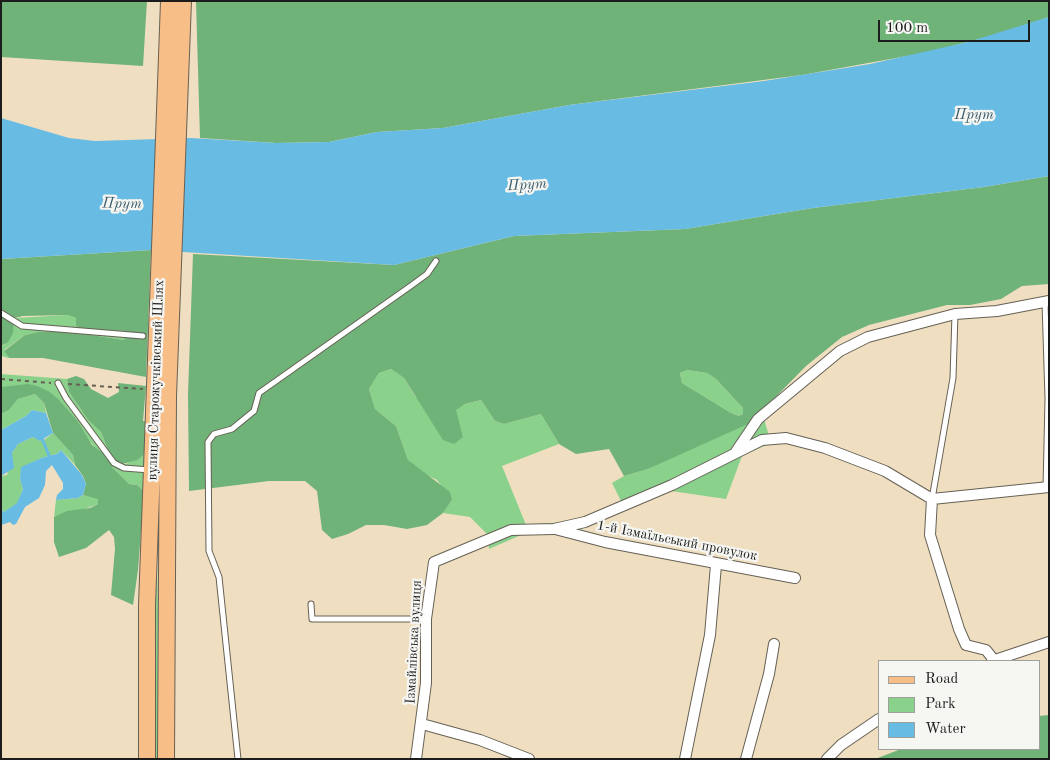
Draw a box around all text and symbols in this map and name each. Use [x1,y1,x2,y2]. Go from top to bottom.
scale bar [880,10,1032,42]
text: 100 m [886,21,928,36]
water label: Прут [954,106,994,124]
water label: Прут [507,175,547,195]
water label: Прут [102,195,142,213]
street label: вулиця Старожучківський Шлях [144,279,168,481]
street label: 1-й Ізмаїльський провулок [595,517,759,565]
street label: Ізмайлівська вулиця [402,579,426,705]
legend [878,660,1040,750]
text: Road [925,672,958,687]
text: Park [925,697,956,712]
text: Water [925,722,966,737]

